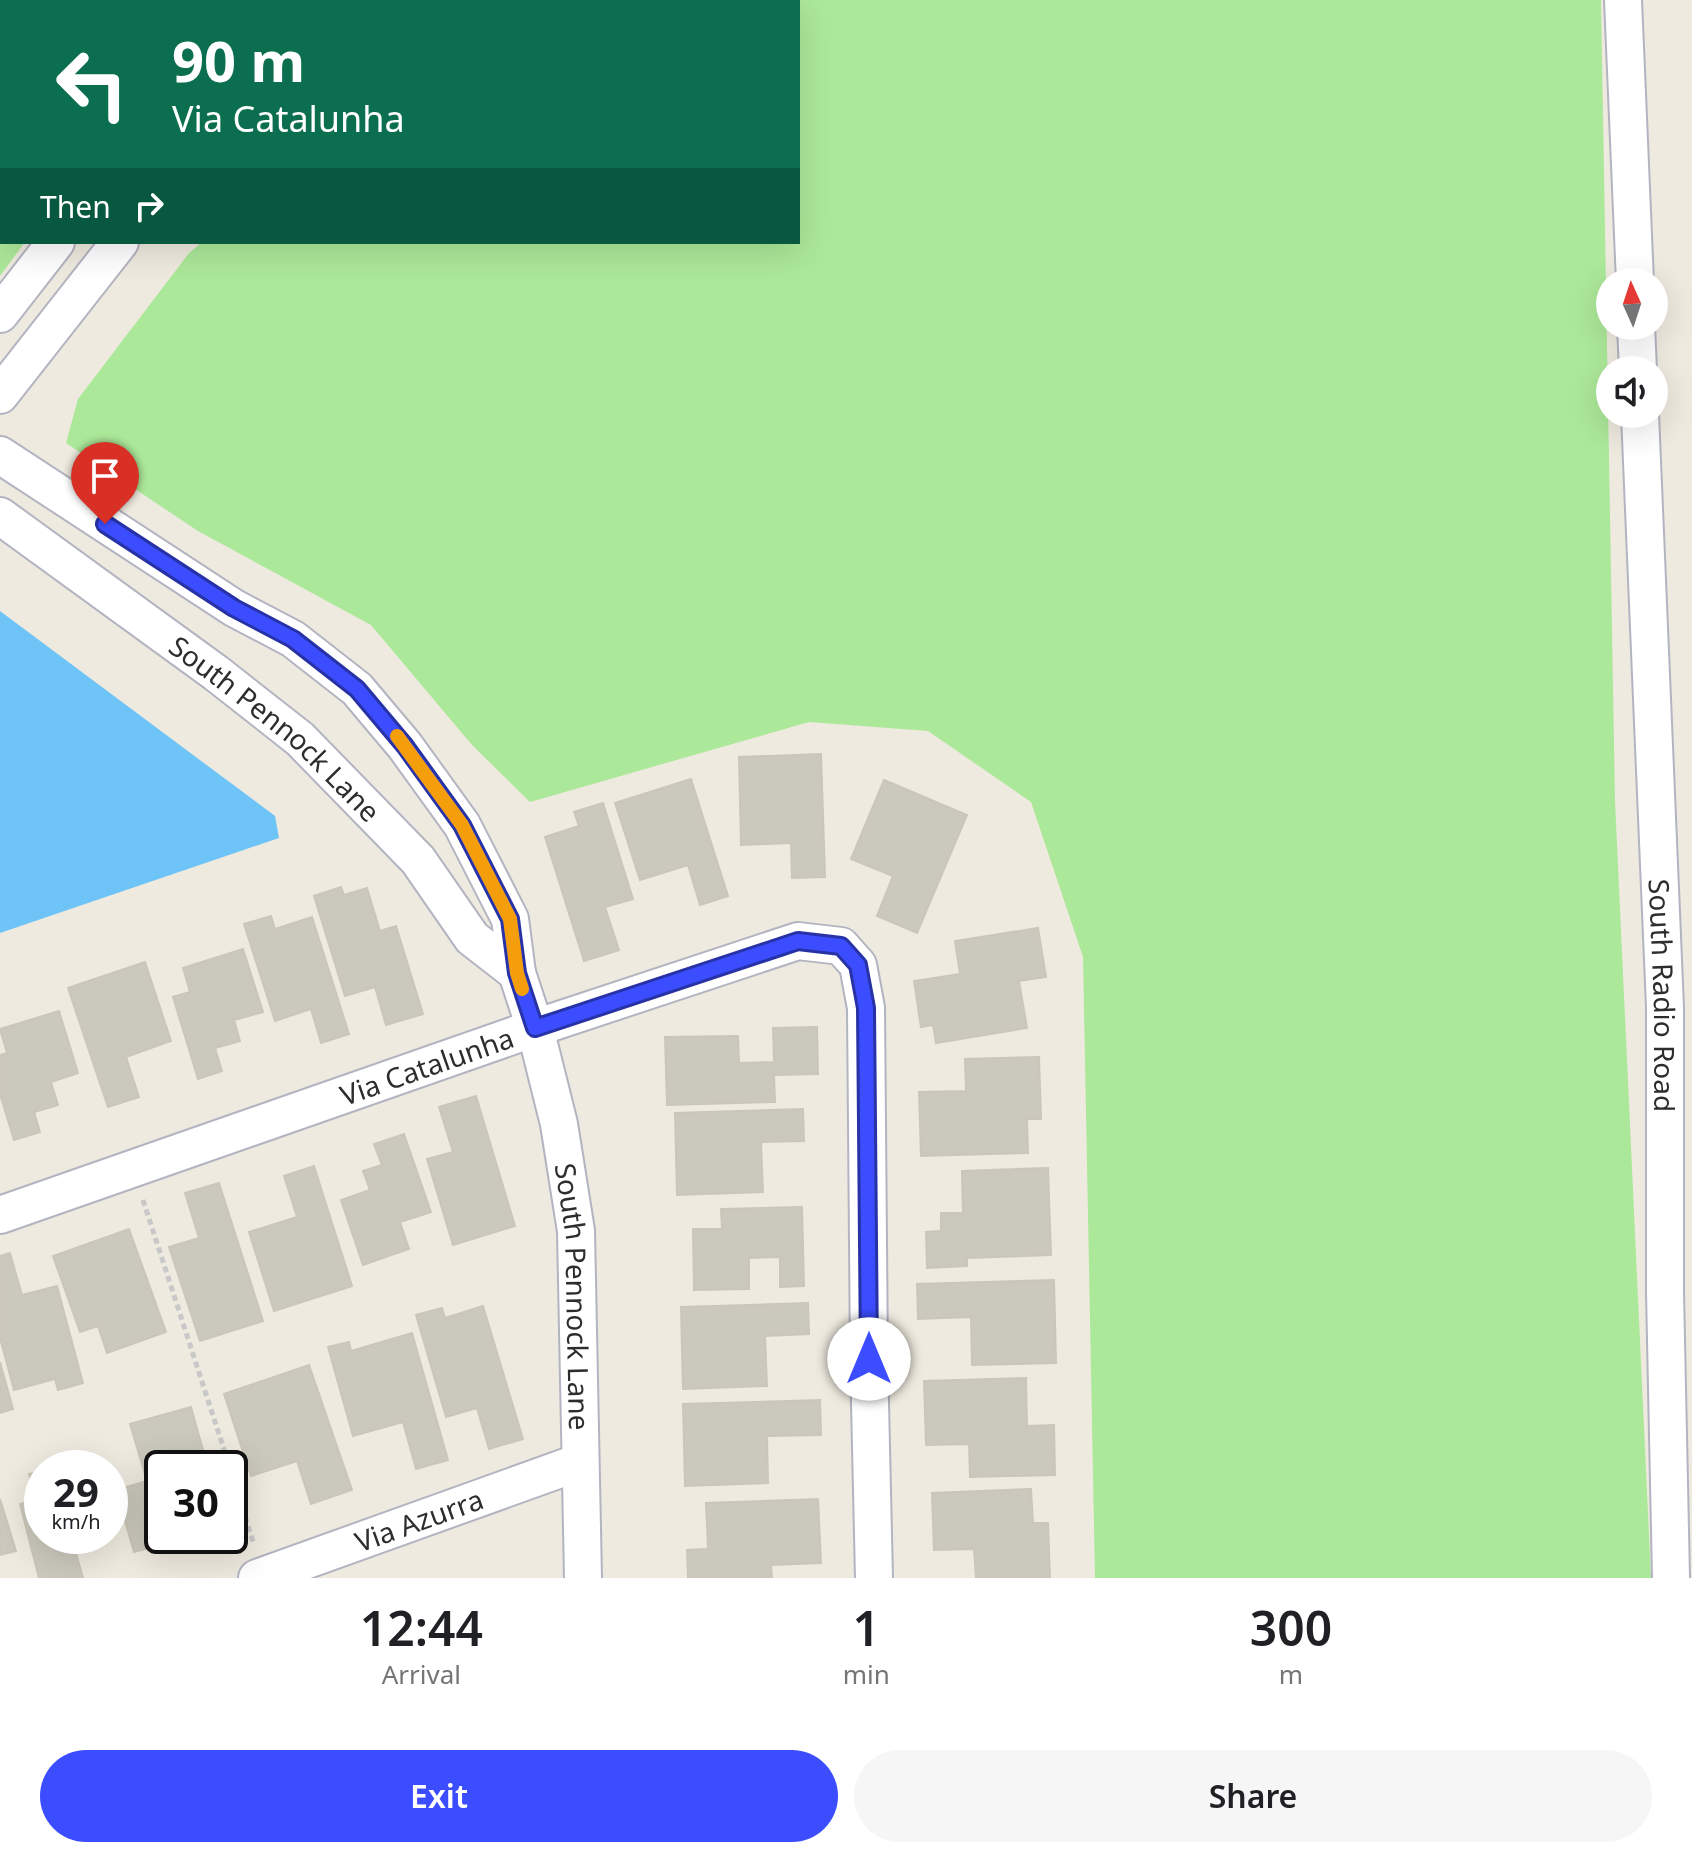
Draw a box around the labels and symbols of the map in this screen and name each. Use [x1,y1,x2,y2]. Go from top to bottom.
north arrow [1596,268,1668,340]
pin [71,442,139,524]
street label: South Pennock Lane [162,626,389,830]
street label: South Radio Road [1641,878,1684,1112]
street label: Via Catalunha [335,1018,518,1114]
street label: South Pennock Lane [546,1160,599,1431]
position arrow [827,1317,911,1401]
speed limit sign: 30 [144,1450,248,1554]
street label: Via Azurra [350,1479,488,1560]

